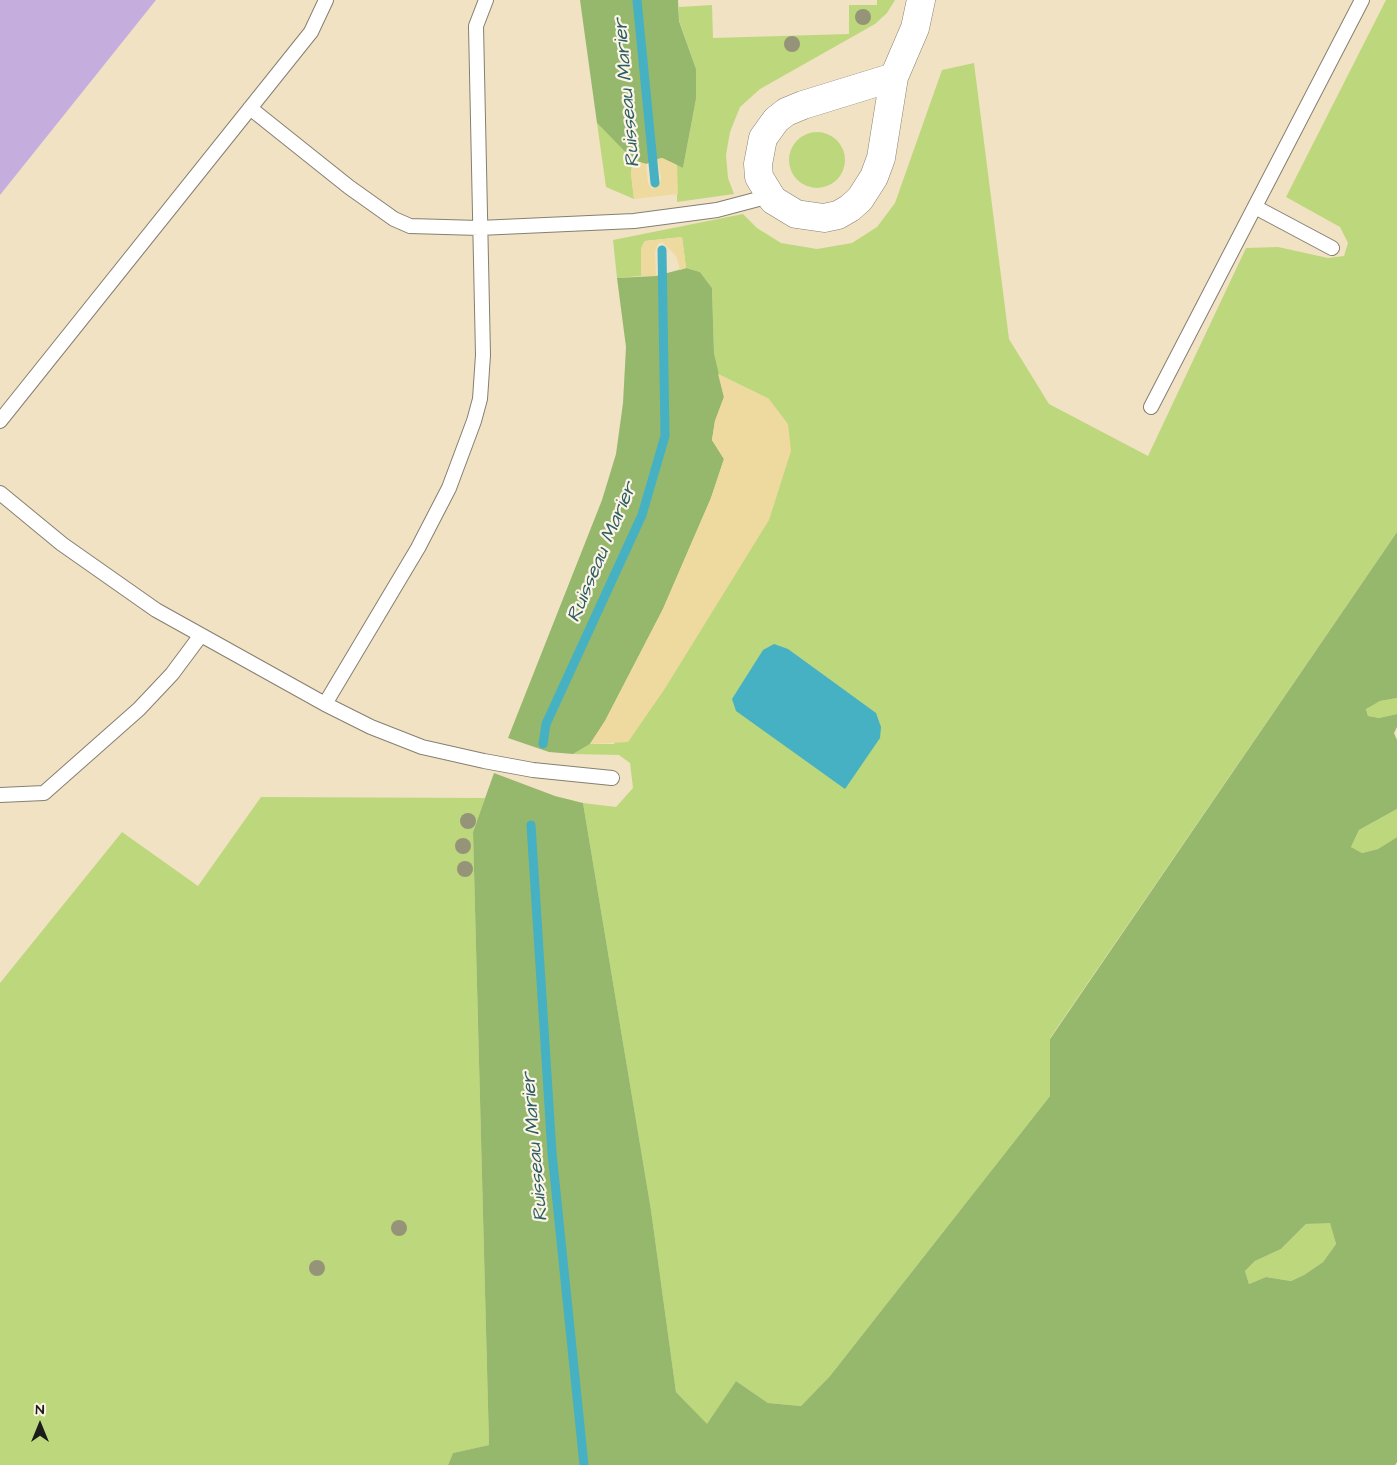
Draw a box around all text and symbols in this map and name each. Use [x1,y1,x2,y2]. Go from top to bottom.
water label: Ruisseau Marier [610,18,646,168]
water label: Ruisseau Marier [563,480,643,626]
water label: Ruisseau Marier [518,1072,554,1222]
north arrow [15,1400,65,1450]
text: N [36,1400,44,1420]

